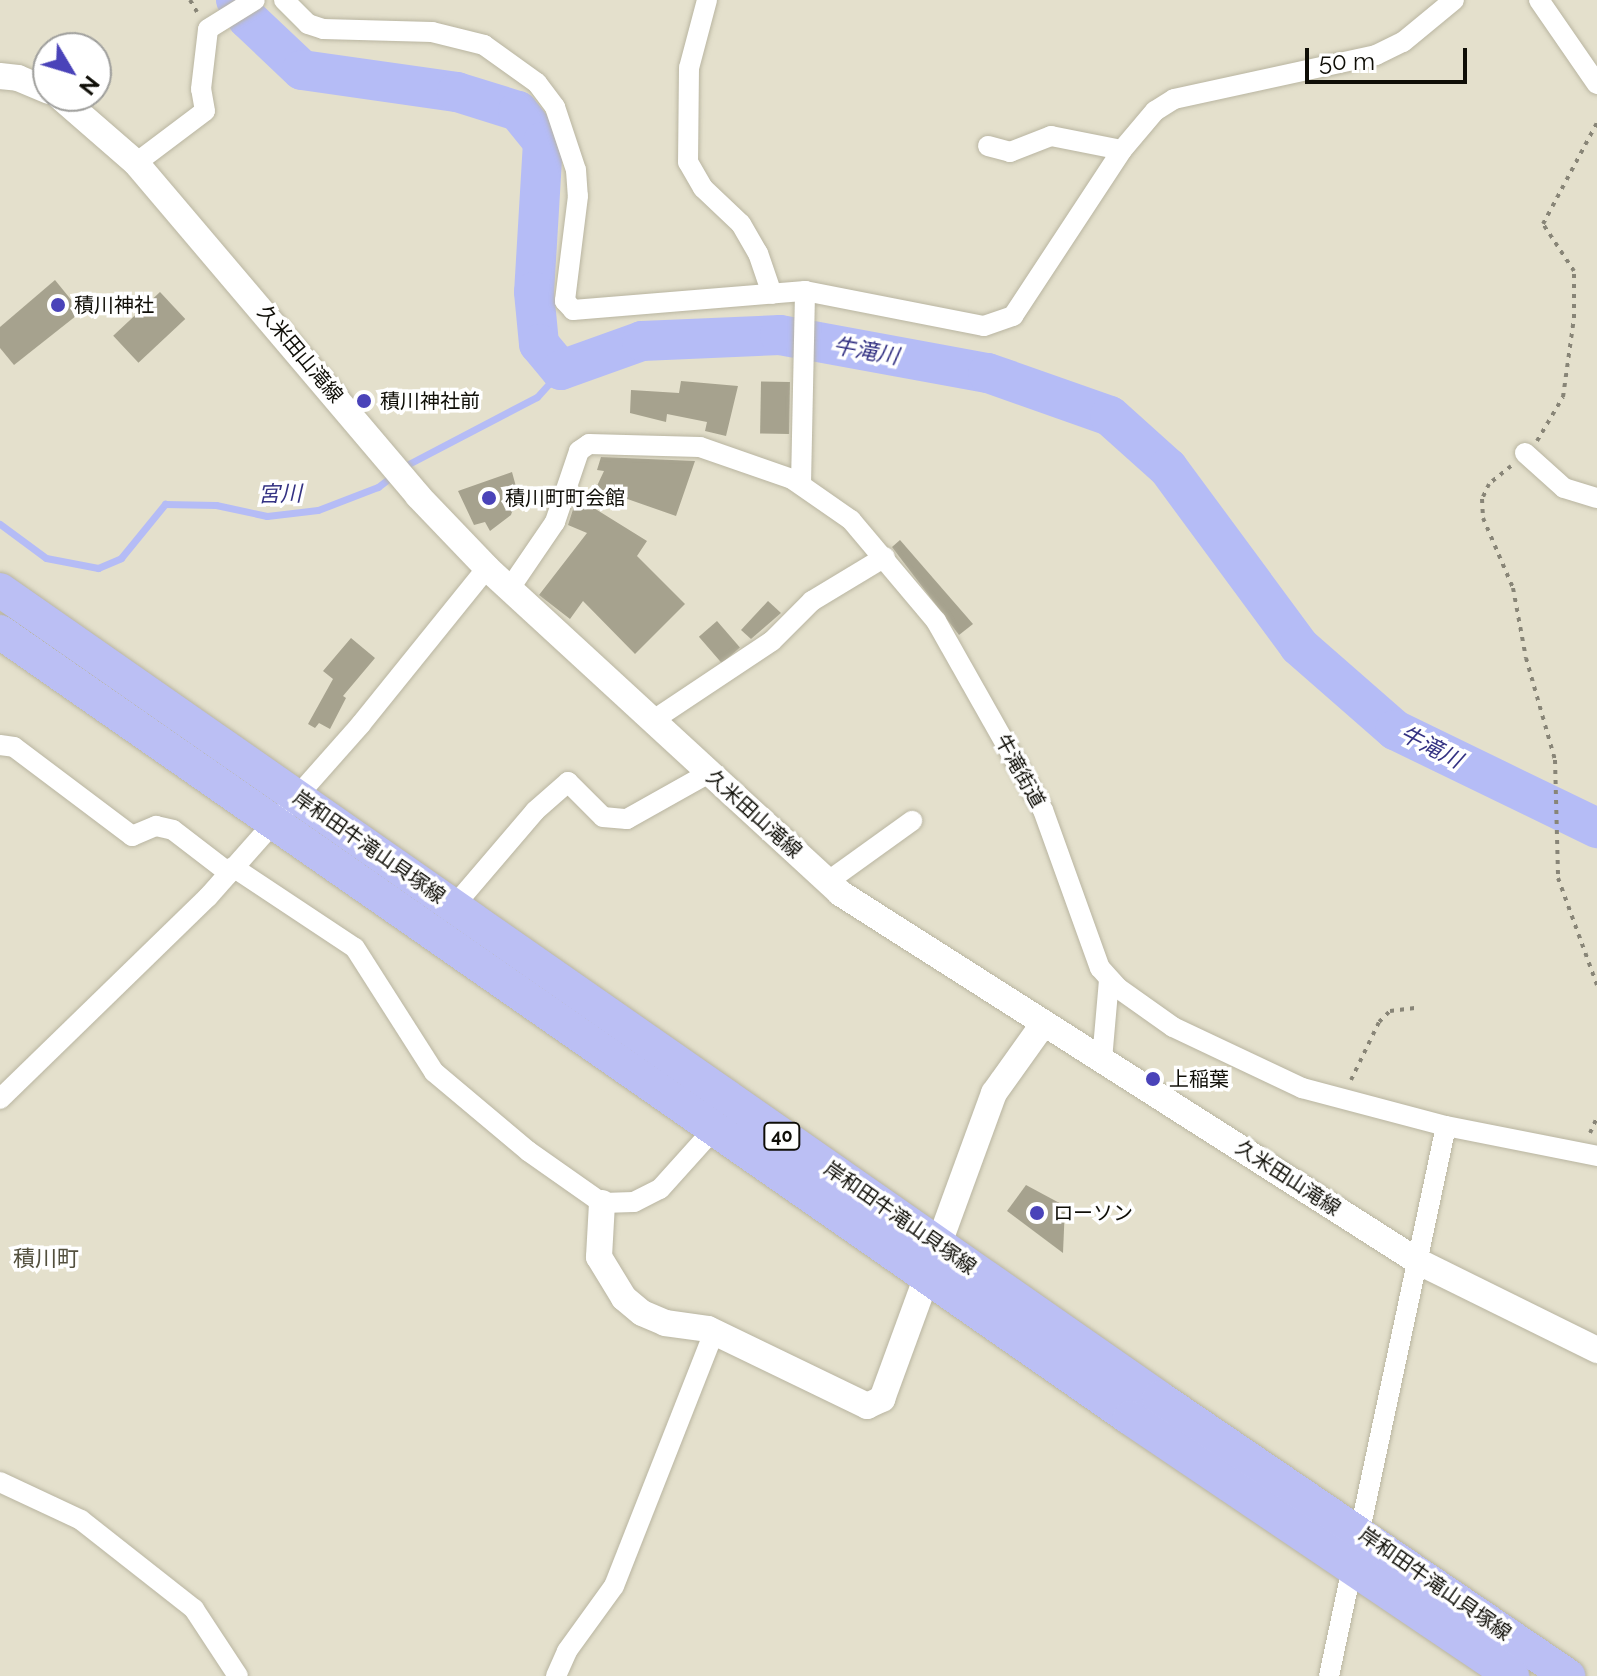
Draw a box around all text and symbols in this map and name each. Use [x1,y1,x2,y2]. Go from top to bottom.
north arrow [32,32,112,112]
scale bar [1309,32,1471,82]
text: 50 m [1319,47,1375,76]
text: N [74,71,105,100]
place label: 積川神社 [74,293,154,317]
marker: 積川神社 [49,296,67,314]
street label: 久米田山滝線 [252,300,348,408]
water label: 牛滝川 [831,332,901,370]
place label: 積川神社前 [380,389,480,413]
marker: 積川神社前 [355,392,373,410]
water label: 宮川 [258,480,302,508]
place label: 積川町町会館 [505,486,625,510]
marker: 積川町町会館 [480,489,498,507]
water label: 牛滝川 [1396,720,1466,774]
street label: 牛滝街道 [990,730,1050,812]
street label: 久米田山滝線 [701,765,807,863]
street label: 岸和田牛滝山貝塚線 [288,786,450,908]
place label: 上稲葉 [1169,1067,1229,1091]
marker: 上稲葉 [1144,1070,1162,1088]
road number: 40 [762,1122,802,1150]
street label: 久米田山滝線 [1231,1135,1345,1221]
street label: 岸和田牛滝山貝塚線 [819,1157,981,1279]
place label: ローソン [1053,1201,1133,1225]
marker: ローソン [1028,1204,1046,1222]
district label: 積川町 [13,1246,79,1272]
street label: 岸和田牛滝山貝塚線 [1354,1523,1516,1645]

